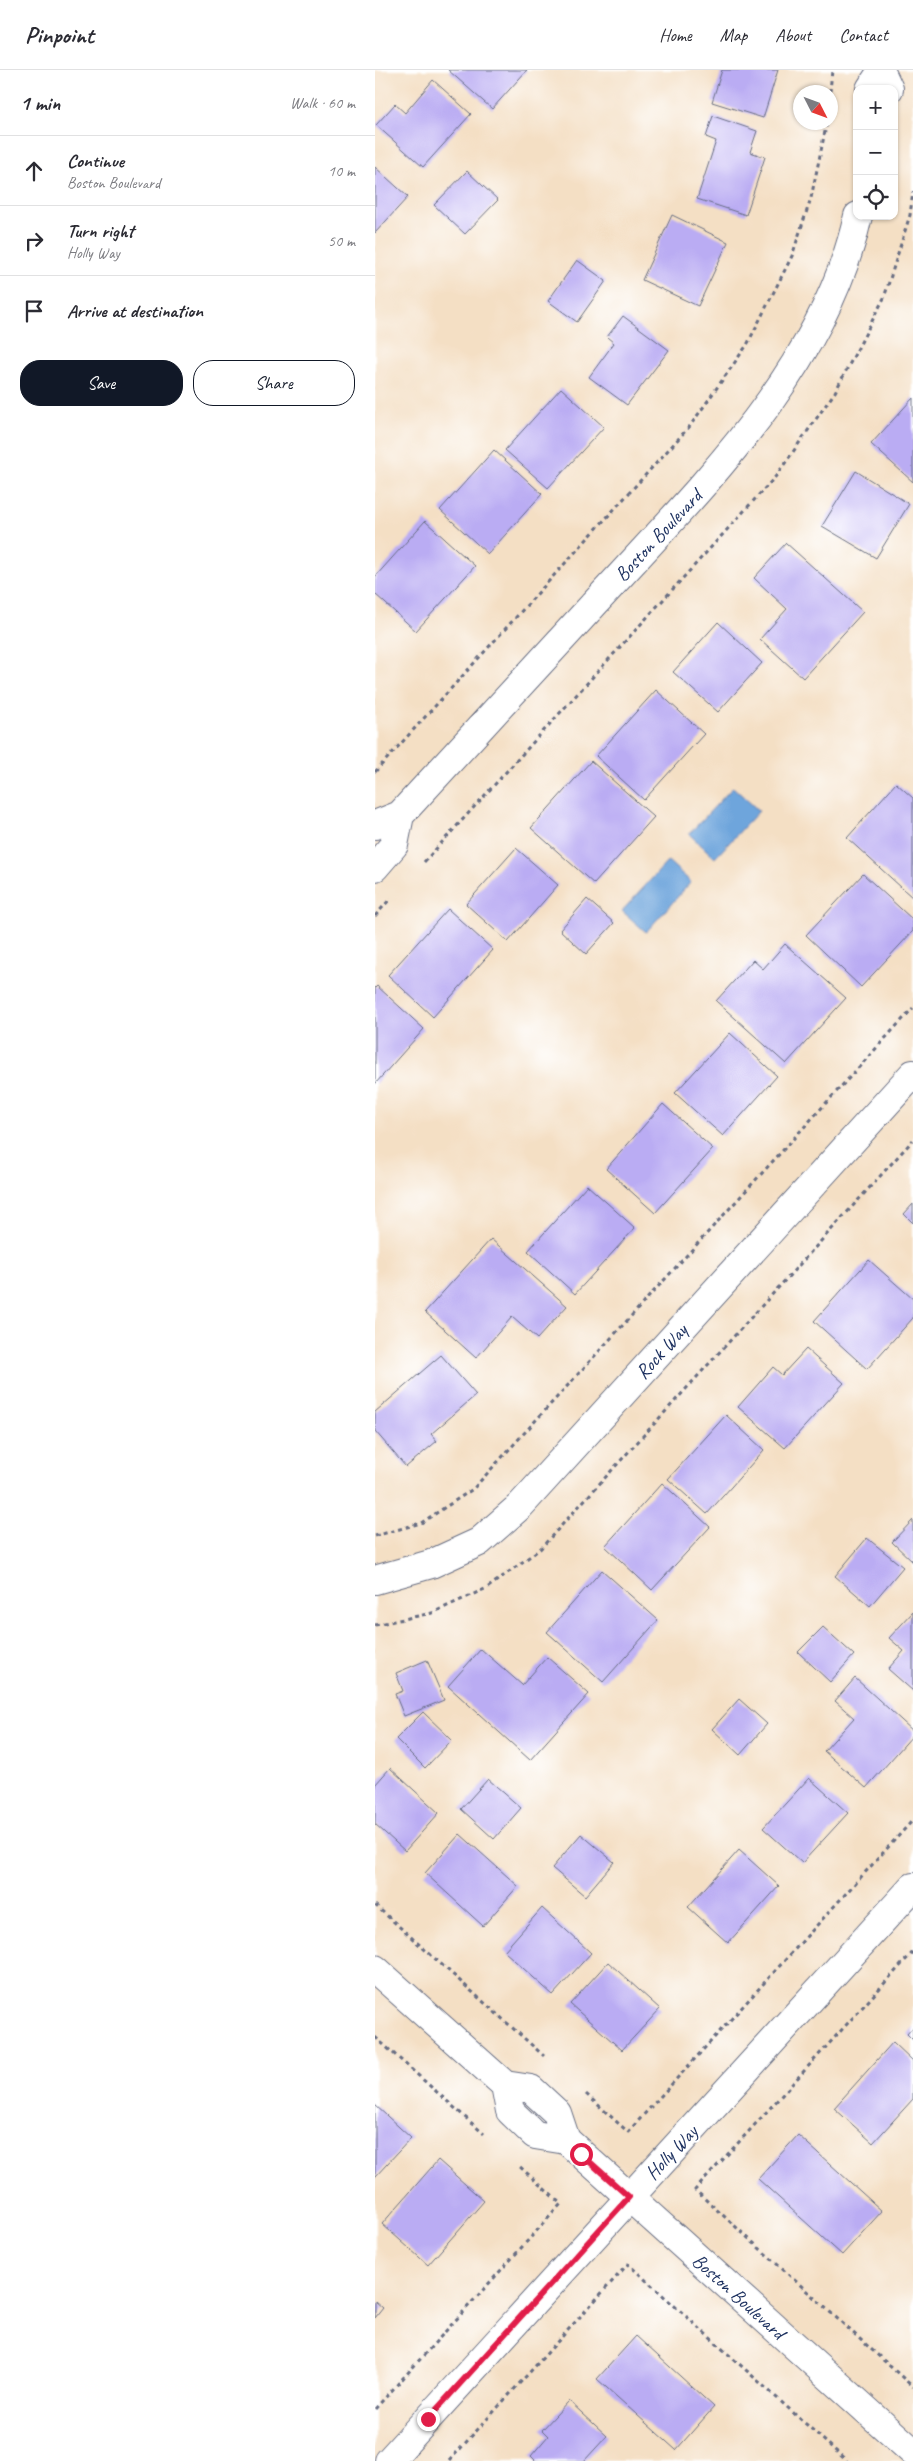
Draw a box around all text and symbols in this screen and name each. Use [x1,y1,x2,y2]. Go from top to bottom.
text: Pinpoint [25,20,94,50]
text: Home [659,24,692,46]
text: Map [720,24,747,46]
text: About [775,24,811,46]
text: Contact [839,24,888,46]
north arrow [793,85,838,130]
map controls [853,85,898,220]
button: + [853,85,898,130]
text: 1 min [20,90,60,116]
text: Walk · 60 m [290,93,355,113]
button: − [853,130,898,175]
text: Continue [67,149,124,173]
icon: ahead [20,157,48,185]
text: 10 m [328,161,355,181]
text: Boston Boulevard [67,173,160,193]
button: locate [853,175,898,220]
text: Turn right [67,219,134,243]
icon: right [20,227,48,255]
text: 50 m [328,231,355,251]
text: Holly Way [67,243,120,263]
icon: arrive [20,297,48,325]
text: Arrive at destination [67,299,203,323]
button: Save [20,360,183,406]
button: Share [193,360,355,406]
street label: Boston Boulevard [609,482,709,587]
street label: Rock Way [630,1317,694,1384]
street label: Holly Way [640,2118,704,2185]
route start [570,2143,593,2166]
street label: Boston Boulevard [687,2248,793,2347]
route end [417,2408,440,2431]

